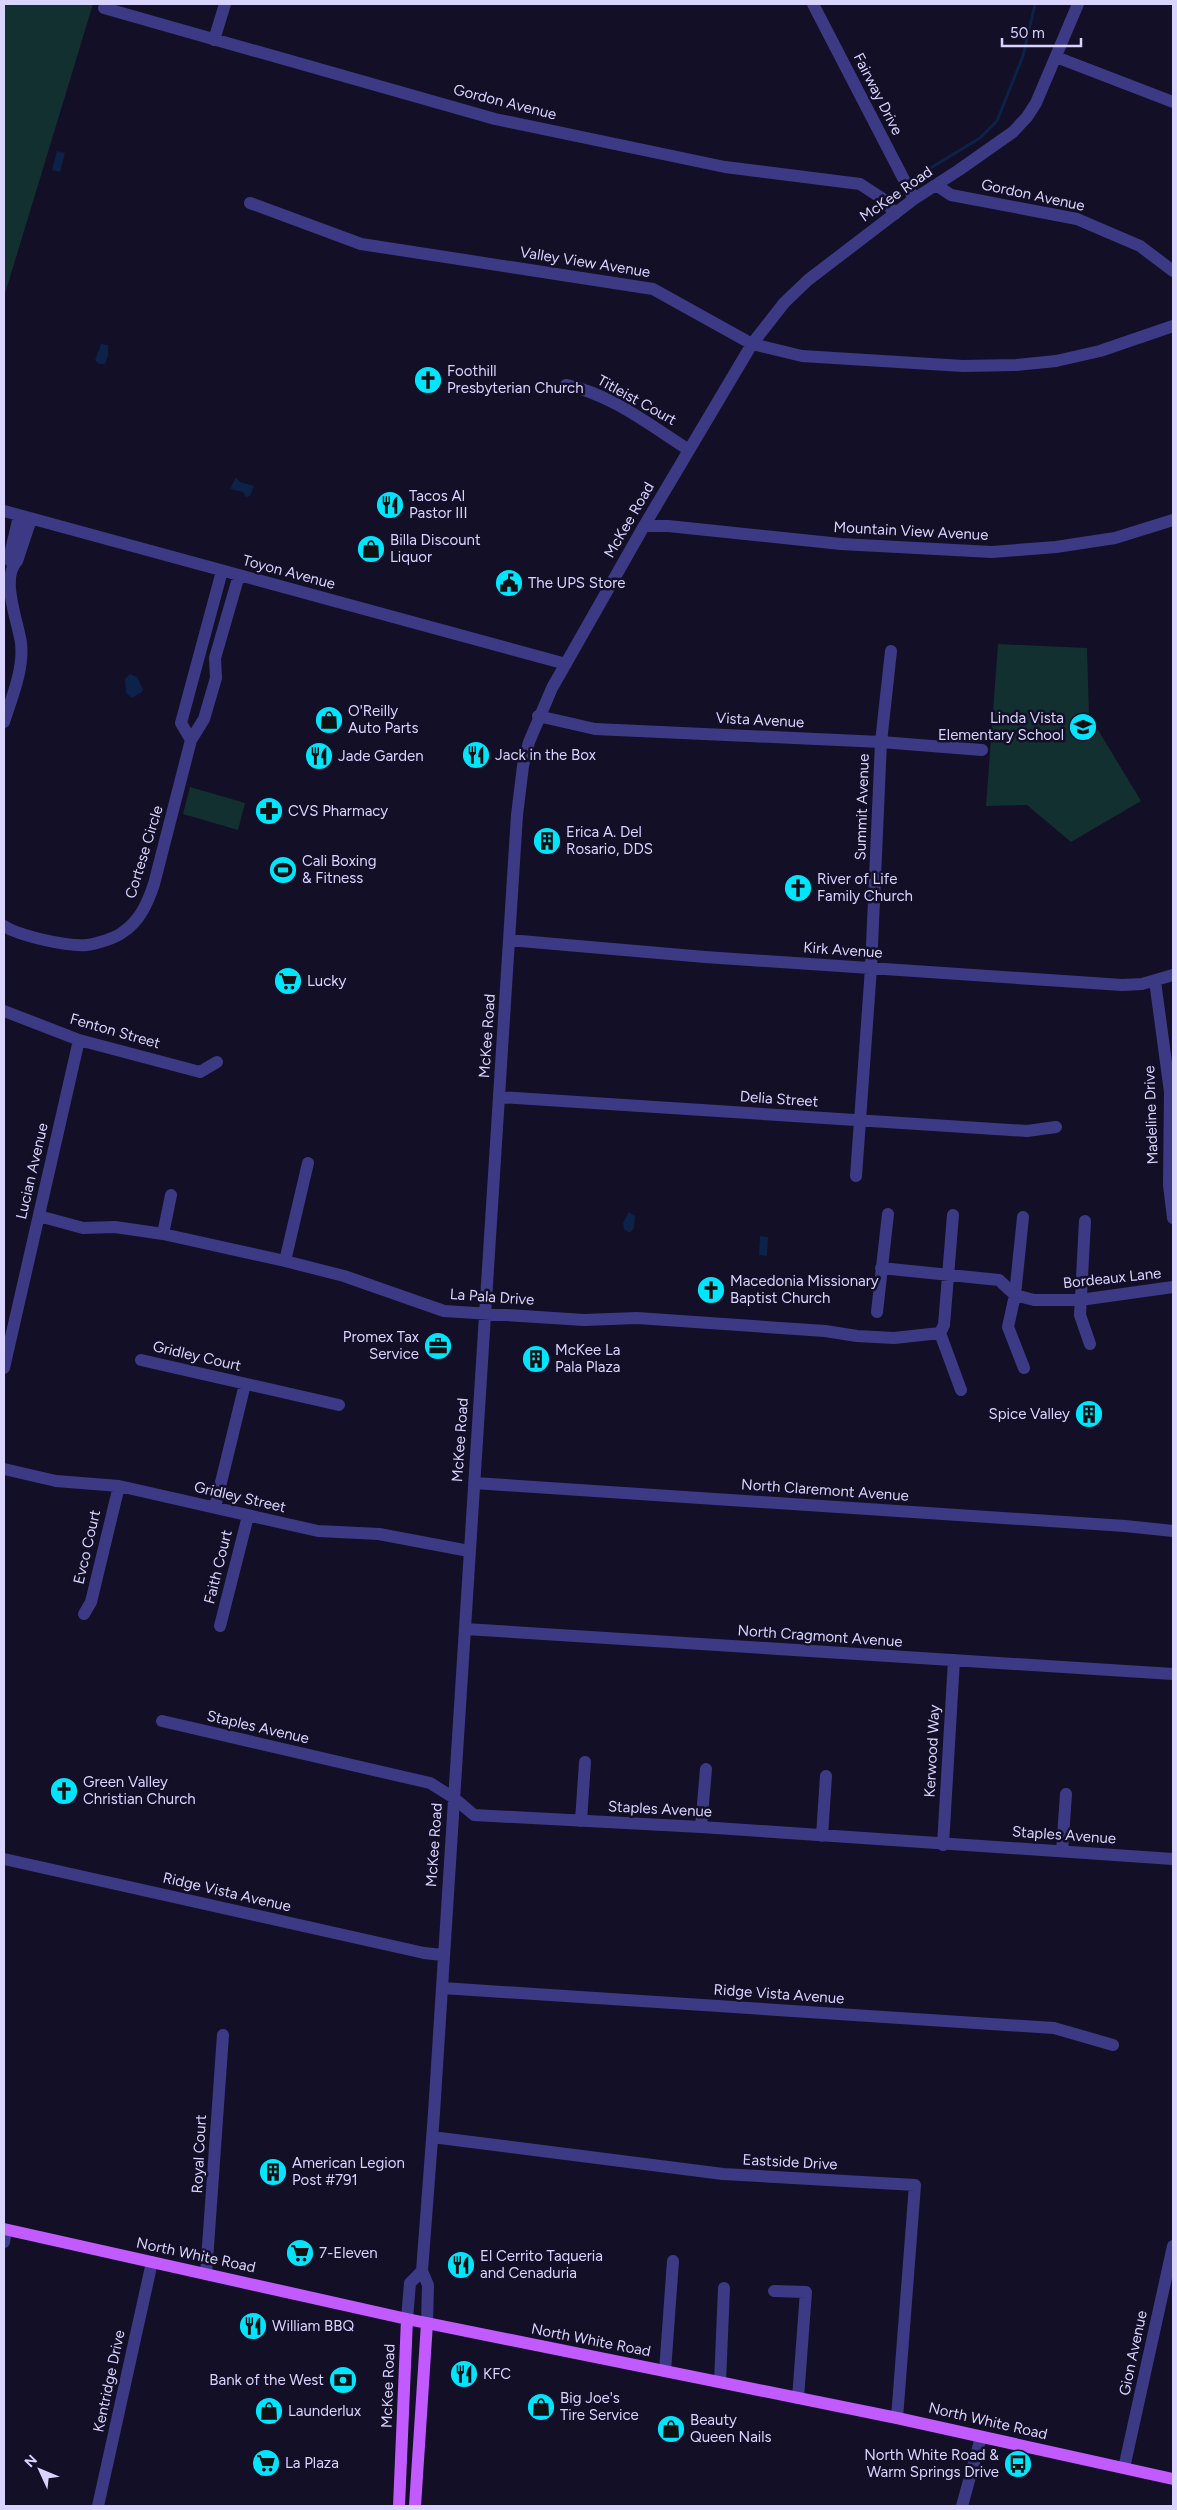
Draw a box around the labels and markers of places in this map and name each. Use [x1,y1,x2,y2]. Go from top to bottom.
place label: Foothill Presbyterian Church [447,362,584,397]
church icon: Foothill Presbyterian Church [413,365,443,395]
place label: Tacos Al Pastor III [409,487,467,522]
restaurant icon: Tacos Al Pastor III [375,490,405,520]
place label: Billa Discount Liquor [390,531,481,566]
shop icon: Billa Discount Liquor [356,534,386,564]
public building icon: The UPS Store [494,568,524,598]
place label: The UPS Store [528,574,626,592]
place label: O'Reilly Auto Parts [348,702,418,737]
shop icon: O'Reilly Auto Parts [314,705,344,735]
place label: Linda Vista Elementary School [938,709,1064,744]
school or university icon: Linda Vista Elementary School [1068,712,1098,742]
restaurant icon: Jack in the Box [461,740,491,770]
restaurant icon: Jade Garden [304,741,334,771]
place label: Jack in the Box [495,746,596,764]
place label: Jade Garden [338,747,424,765]
pharmacy icon: CVS Pharmacy [254,796,284,826]
place label: CVS Pharmacy [288,802,388,820]
place label: Erica A. Del Rosario, DDS [566,823,653,858]
building icon: Erica A. Del Rosario, DDS [532,826,562,856]
place label: Cali Boxing & Fitness [302,852,377,887]
sports icon: Cali Boxing & Fitness [268,855,298,885]
place label: River of Life Family Church [817,870,913,905]
church icon: River of Life Family Church [783,873,813,903]
supermarket icon: Lucky [273,966,303,996]
place label: Lucky [307,972,347,990]
place label: Macedonia Missionary Baptist Church [730,1272,879,1307]
church icon: Macedonia Missionary Baptist Church [696,1275,726,1305]
place label: Promex Tax Service [343,1328,419,1363]
office icon: Promex Tax Service [423,1331,453,1361]
place label: McKee La Pala Plaza [555,1341,621,1376]
building icon: McKee La Pala Plaza [521,1344,551,1374]
building icon: Spice Valley [1074,1399,1104,1429]
place label: Spice Valley [989,1405,1070,1423]
place label: Green Valley Christian Church [83,1773,196,1808]
church icon: Green Valley Christian Church [49,1776,79,1806]
place label: American Legion Post #791 [292,2154,405,2189]
building icon: American Legion Post #791 [258,2157,288,2187]
supermarket icon: 7-Eleven [285,2238,315,2268]
place label: 7-Eleven [319,2244,378,2262]
place label: El Cerrito Taqueria and Cenaduria [480,2247,603,2282]
restaurant icon: El Cerrito Taqueria and Cenaduria [446,2250,476,2280]
restaurant icon: William BBQ [238,2311,268,2341]
place label: William BBQ [272,2317,354,2335]
restaurant icon: KFC [449,2359,479,2389]
bank icon: Bank of the West [328,2365,358,2395]
place label: KFC [483,2365,511,2383]
place label: Bank of the West [209,2371,324,2389]
place label: Big Joe's Tire Service [560,2389,639,2424]
shop icon: Big Joe's Tire Service [526,2392,556,2422]
shop icon: Launderlux [254,2396,284,2426]
place label: Launderlux [288,2402,361,2420]
place label: Beauty Queen Nails [690,2411,772,2446]
shop icon: Beauty Queen Nails [656,2414,686,2444]
place label: North White Road & Warm Springs Drive [864,2446,999,2481]
supermarket icon: La Plaza [251,2448,281,2478]
bus stop icon: North White Road & Warm Springs Drive [1003,2449,1033,2479]
place label: La Plaza [285,2454,339,2472]

